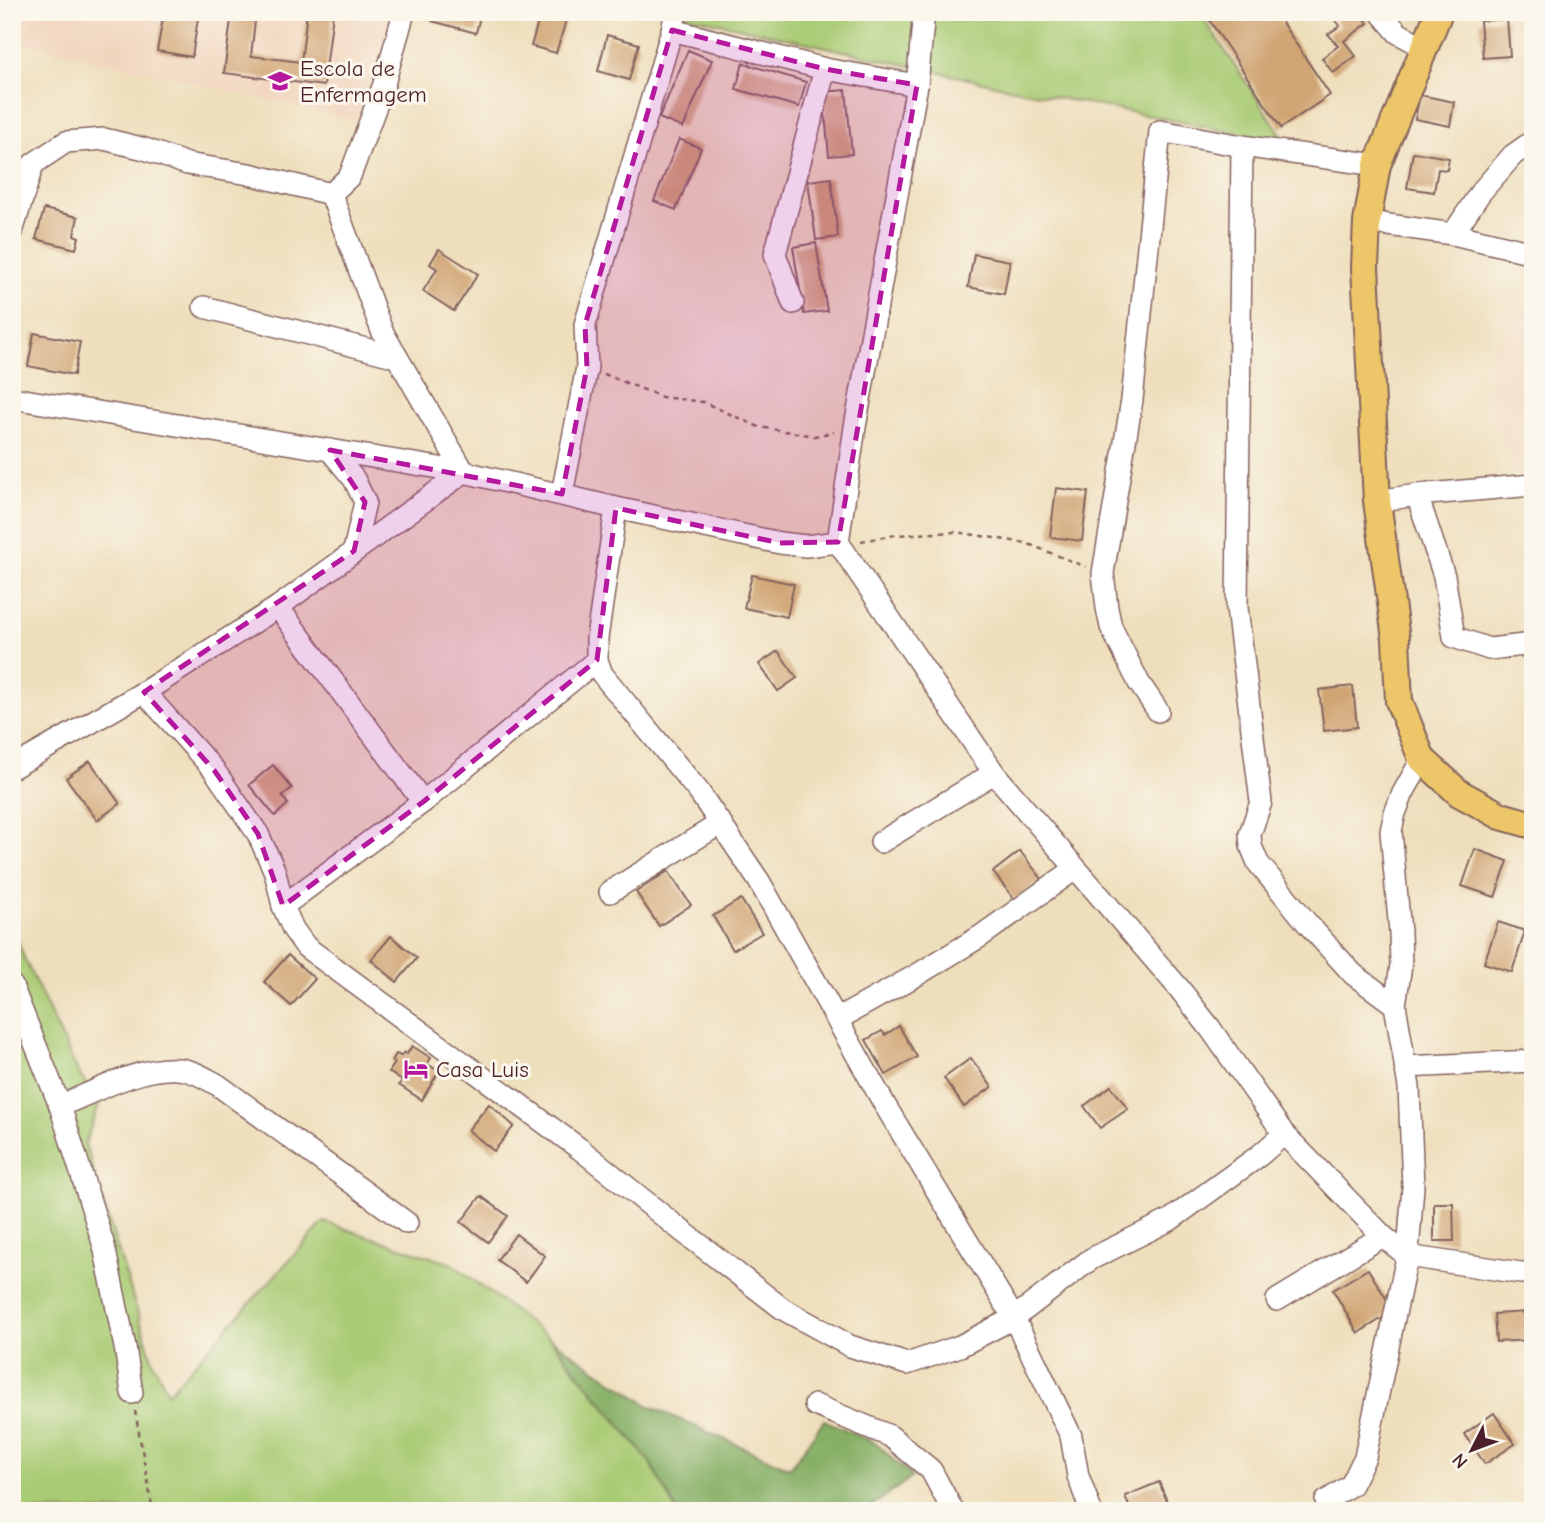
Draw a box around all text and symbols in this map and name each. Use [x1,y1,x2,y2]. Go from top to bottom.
place label: Escola de Enfermagem [300,55,427,108]
school or university icon: Escola de Enfermagem [266,67,294,95]
hotel icon: Casa Luis [402,1055,430,1083]
place label: Casa Luis [436,1056,529,1083]
north arrow [1436,1414,1506,1484]
text: N [1448,1449,1472,1473]

